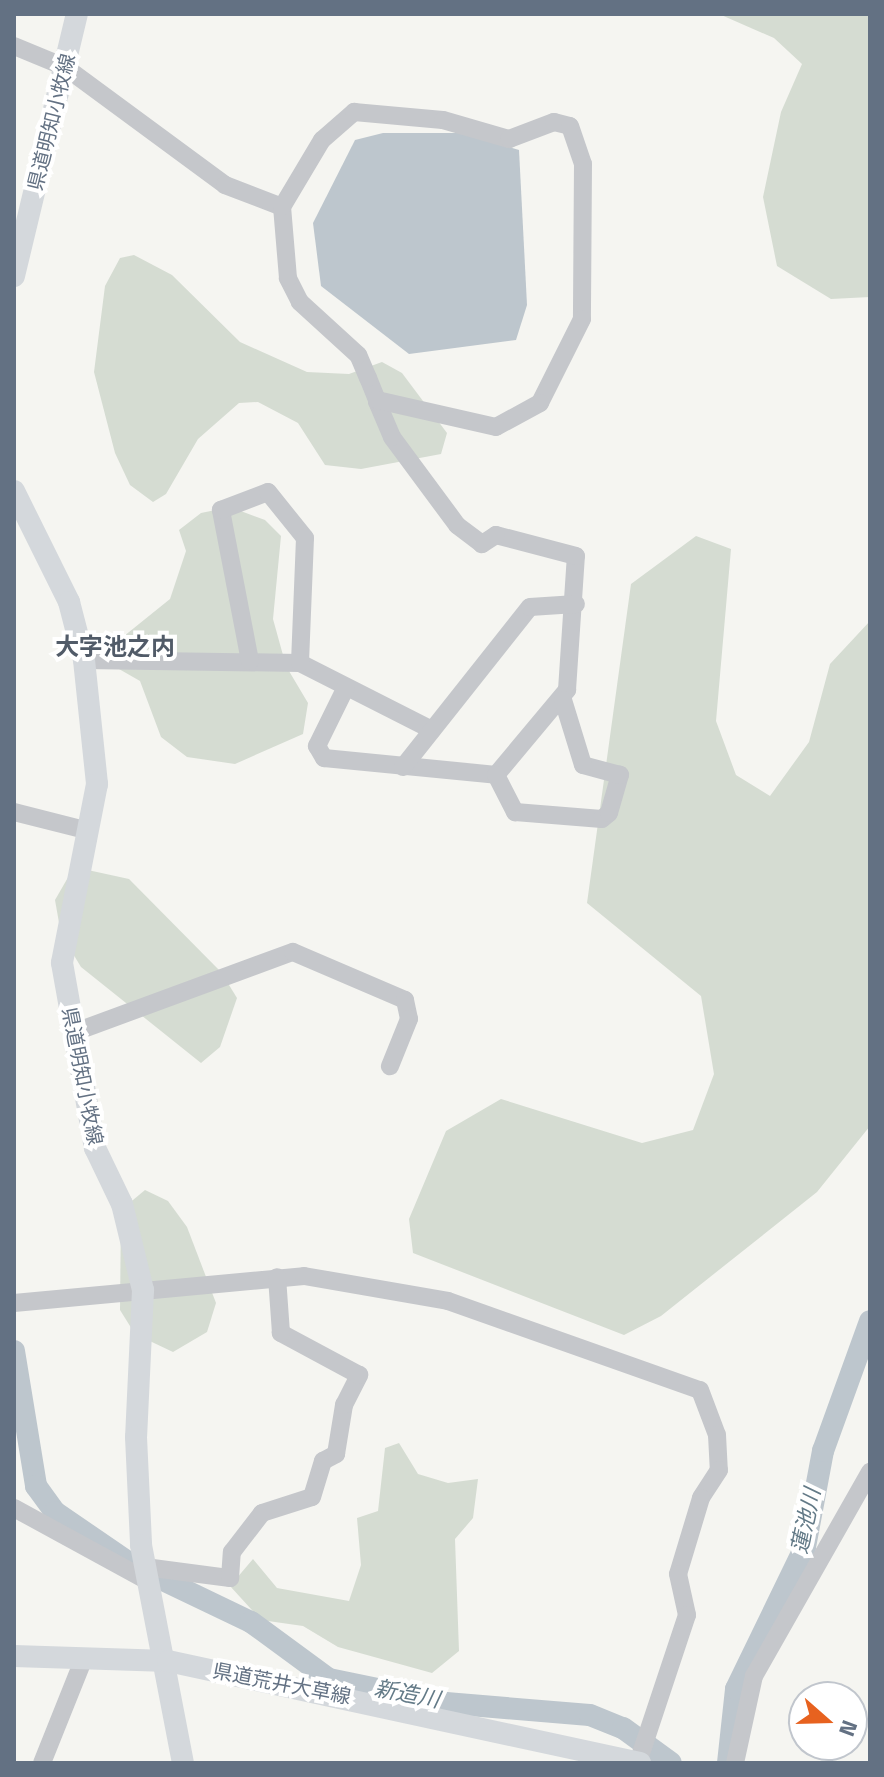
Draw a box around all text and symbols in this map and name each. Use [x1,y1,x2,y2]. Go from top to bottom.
street label: 県道明知小牧線 [22,51,80,193]
district label: 大字池之内 [55,633,175,661]
street label: 県道明知小牧線 [58,1005,108,1147]
water label: 蓮池川 [786,1486,826,1556]
street label: 県道荒井大草線 [211,1658,353,1708]
water label: 新造川 [372,1675,442,1713]
north arrow [788,1681,868,1761]
text: N [830,1716,867,1742]

